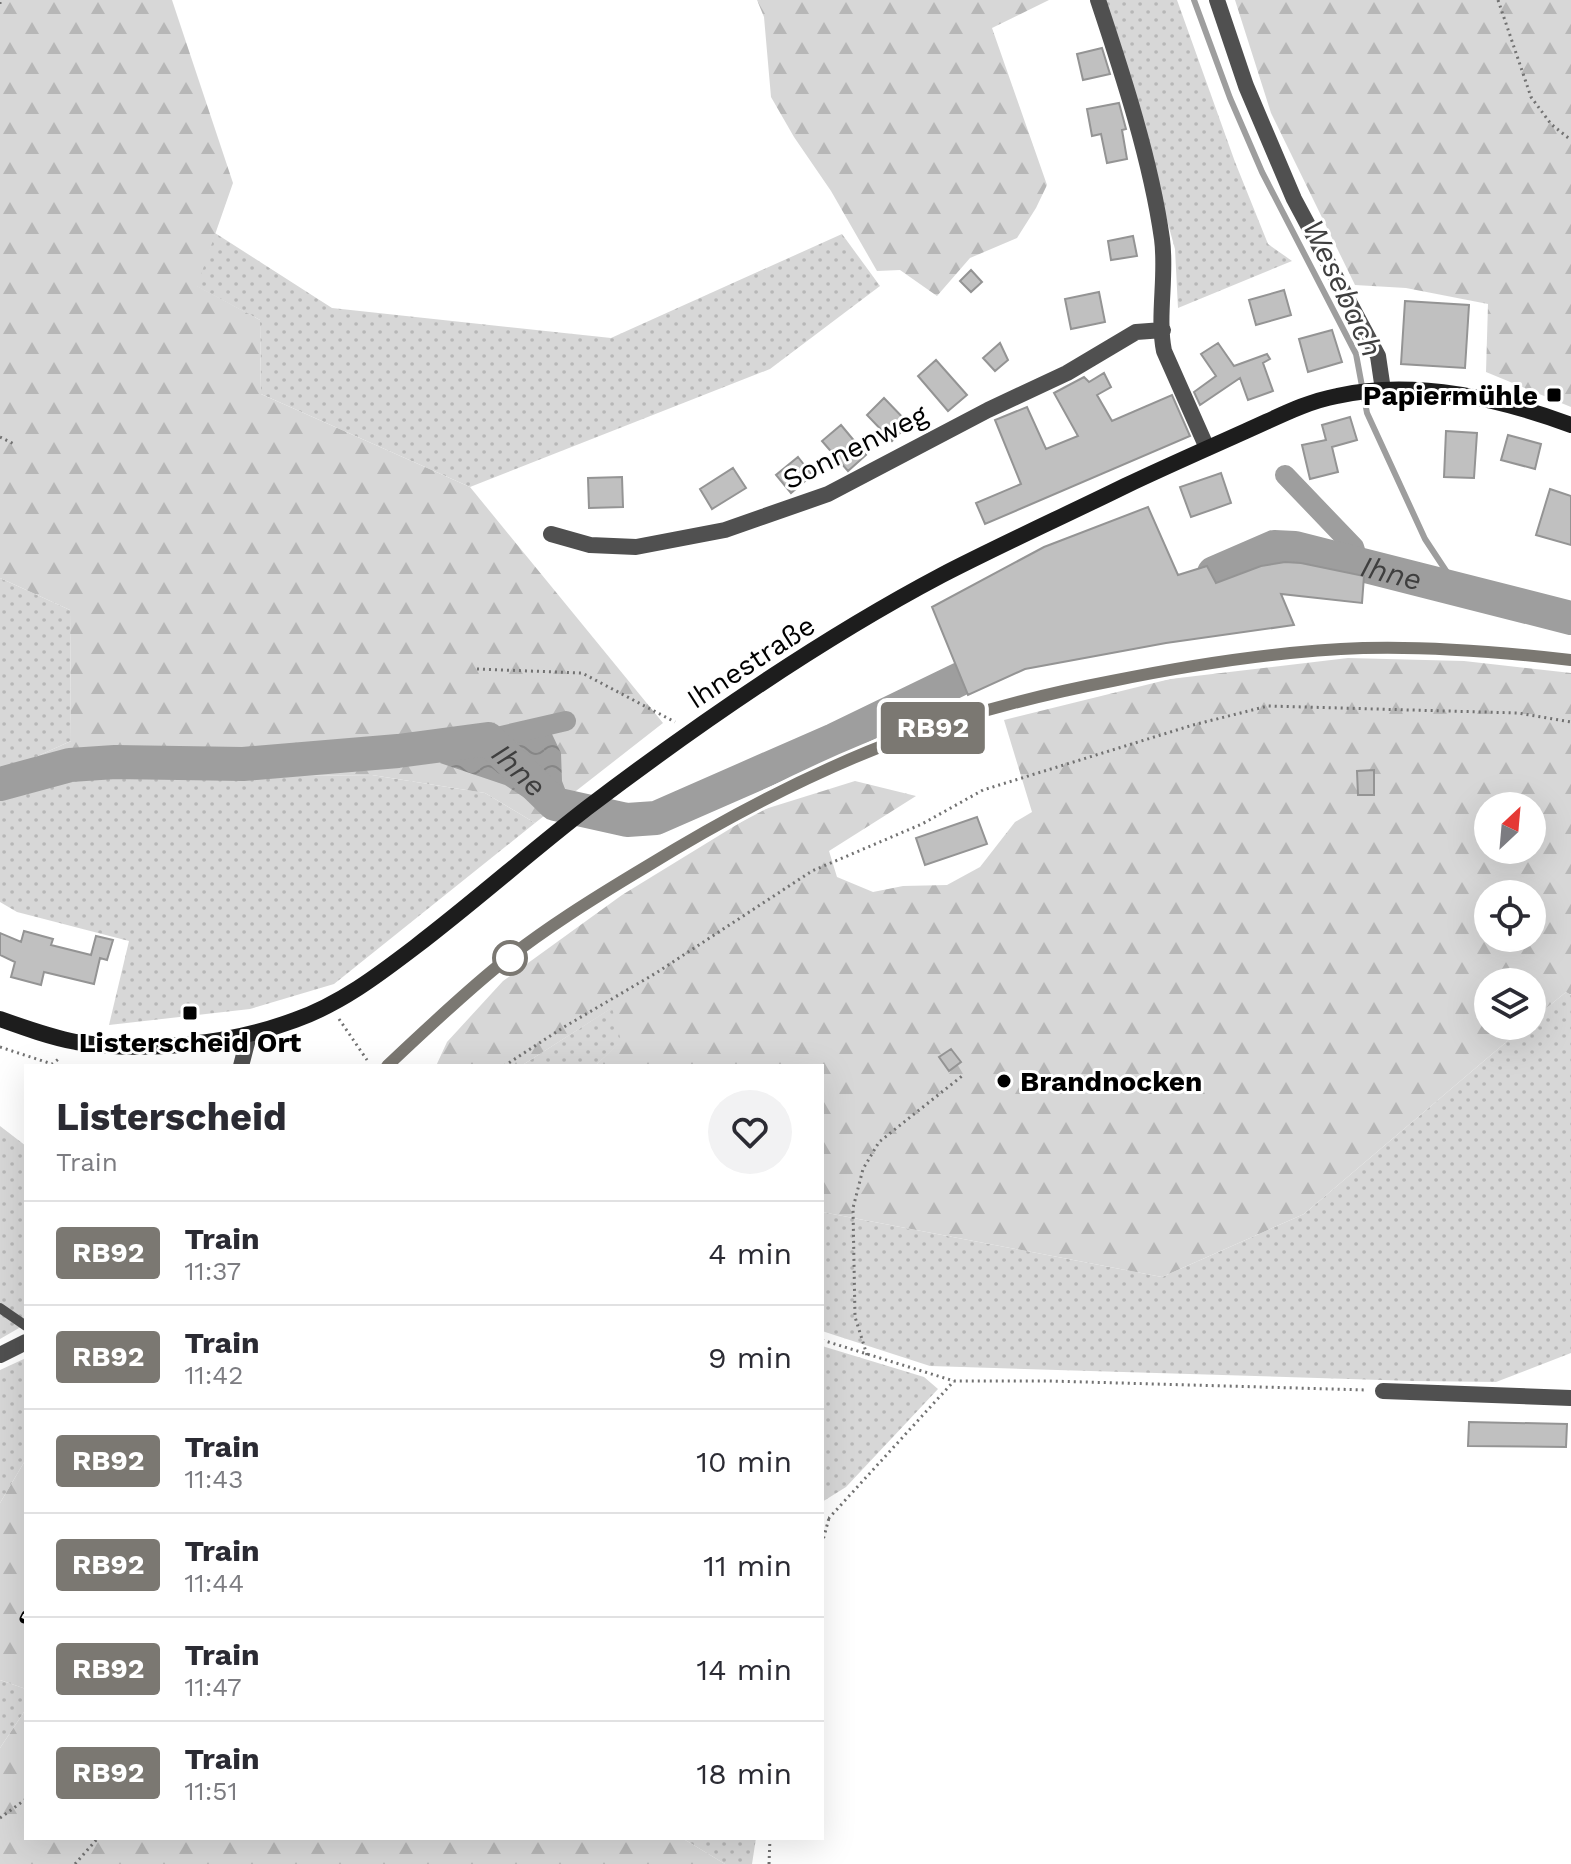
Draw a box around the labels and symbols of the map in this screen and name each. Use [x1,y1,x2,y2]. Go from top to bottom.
water label: Wesebach [1296,214,1390,362]
place label: Papiermühle [1363,379,1538,412]
marker: Papiermühle [1545,386,1563,404]
street label: Sonnenweg [777,398,933,496]
water label: Ihne [1357,548,1426,597]
street label: Ihnestraße [681,608,821,716]
line badge: RB92 [877,702,989,754]
water label: Ihne [485,736,554,804]
north arrow [1474,792,1546,864]
unlabelled marker [493,941,527,975]
marker: Listerscheid Ort [181,1004,199,1022]
place label: Listerscheid Ort [79,1026,301,1059]
place label: Brandnocken [1020,1065,1202,1098]
marker: Brandnocken [995,1072,1013,1090]

